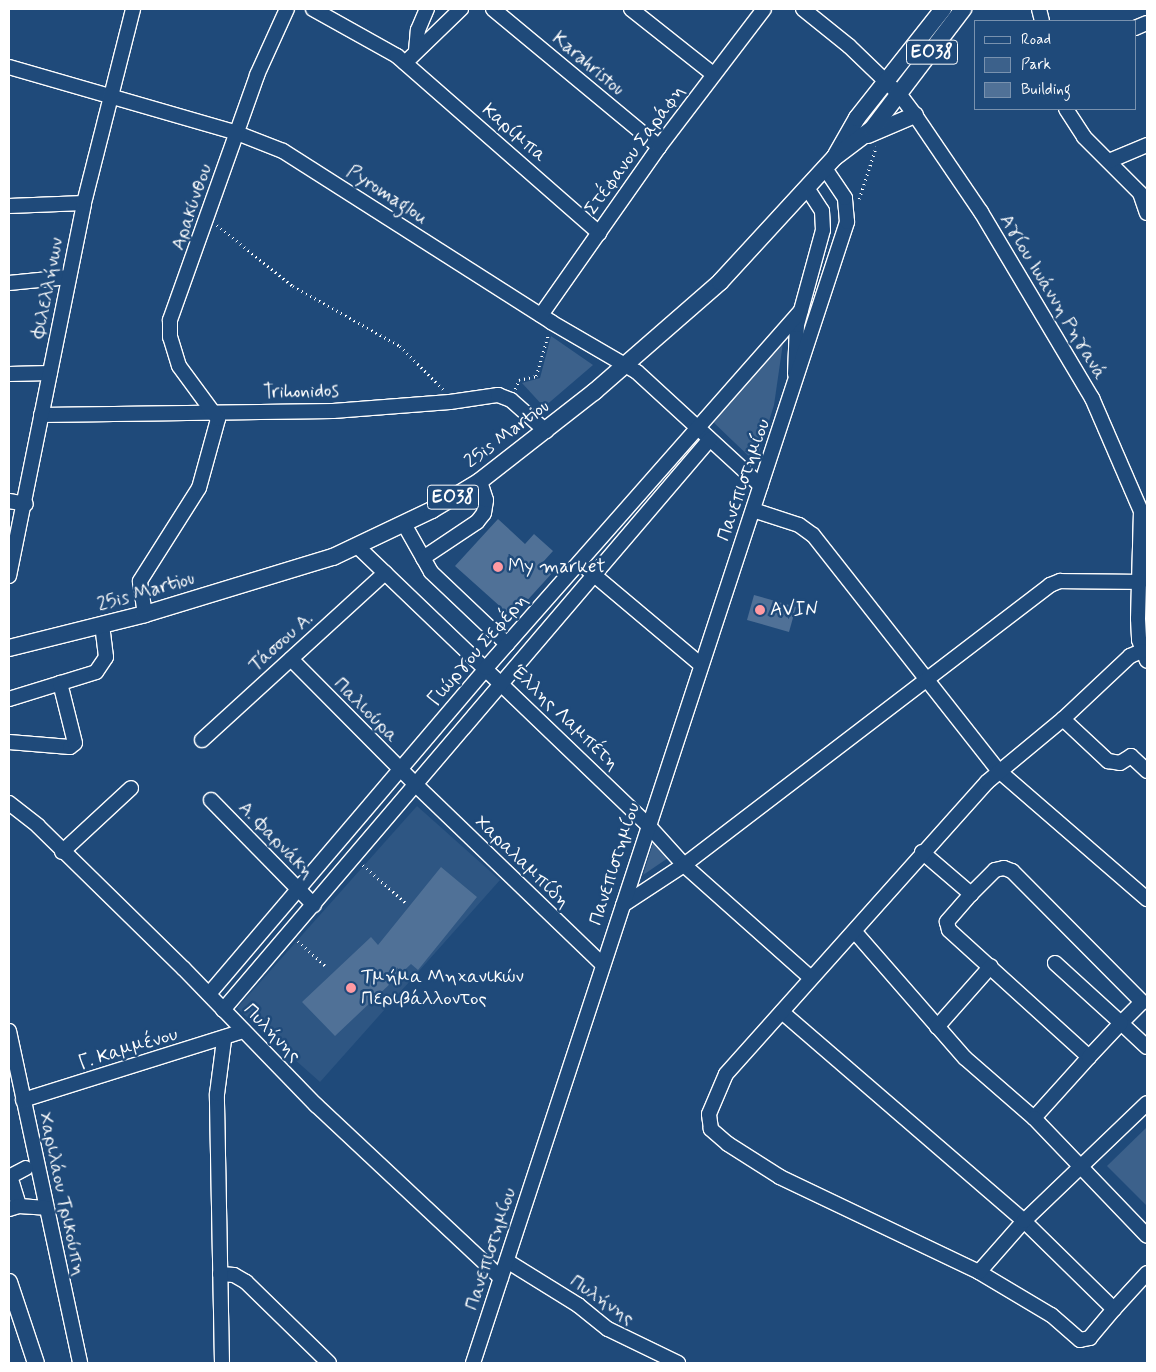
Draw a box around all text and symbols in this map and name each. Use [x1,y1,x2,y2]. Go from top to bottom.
legend [974,20,1136,110]
street label: Karahristou [547,27,629,101]
text: Road [1021,30,1051,50]
road number: ΕΟ38 [906,36,958,68]
text: Park [1021,55,1051,75]
text: Building [1021,80,1071,100]
street label: Στέφανου Σαράφη [580,81,690,219]
street label: Καρίμπα [477,99,551,167]
street label: Pyromaglou [342,160,432,230]
street label: Αρακύνθου [167,161,217,253]
street label: Αγίου Ιωάννη Ρηγανά [995,210,1111,384]
street label: Φιλελλήνων [27,236,69,340]
street label: Trihonidos [263,380,339,404]
street label: 25is Martiou [461,395,553,473]
street label: Πανεπιστημίου [712,416,776,544]
road number: ΕΟ38 [427,482,479,512]
place label: My market [508,556,601,578]
marker: My market [492,561,504,573]
street label: 25is Martiou [96,567,196,617]
street label: Γιώργου Σεφέρη [423,589,533,711]
place label: AVIN [770,599,818,621]
marker: AVIN [754,604,766,616]
street label: Τάσσου Α. [244,607,318,677]
street label: Έλλης Λαμπέτη [506,661,624,775]
street label: Παλιούρα [329,673,403,747]
street label: Α. Φαρνάκη [234,797,318,883]
street label: Πανεπιστημίου [584,800,646,928]
street label: Χαραλαμπίδη [470,811,574,913]
place label: Τμήμα Μηχανικών Περιβάλλοντος [361,966,524,1010]
marker: Τμήμα Μηχανικών Περιβάλλοντος [345,982,357,994]
street label: Πυλήνης [238,999,306,1067]
street label: Γ. Καμμένου [76,1023,180,1075]
street label: Χαριλάου Τρικούπη [34,1110,90,1278]
street label: Πανεπιστημίου [460,1185,522,1313]
street label: Πυλήνης [565,1270,639,1330]

